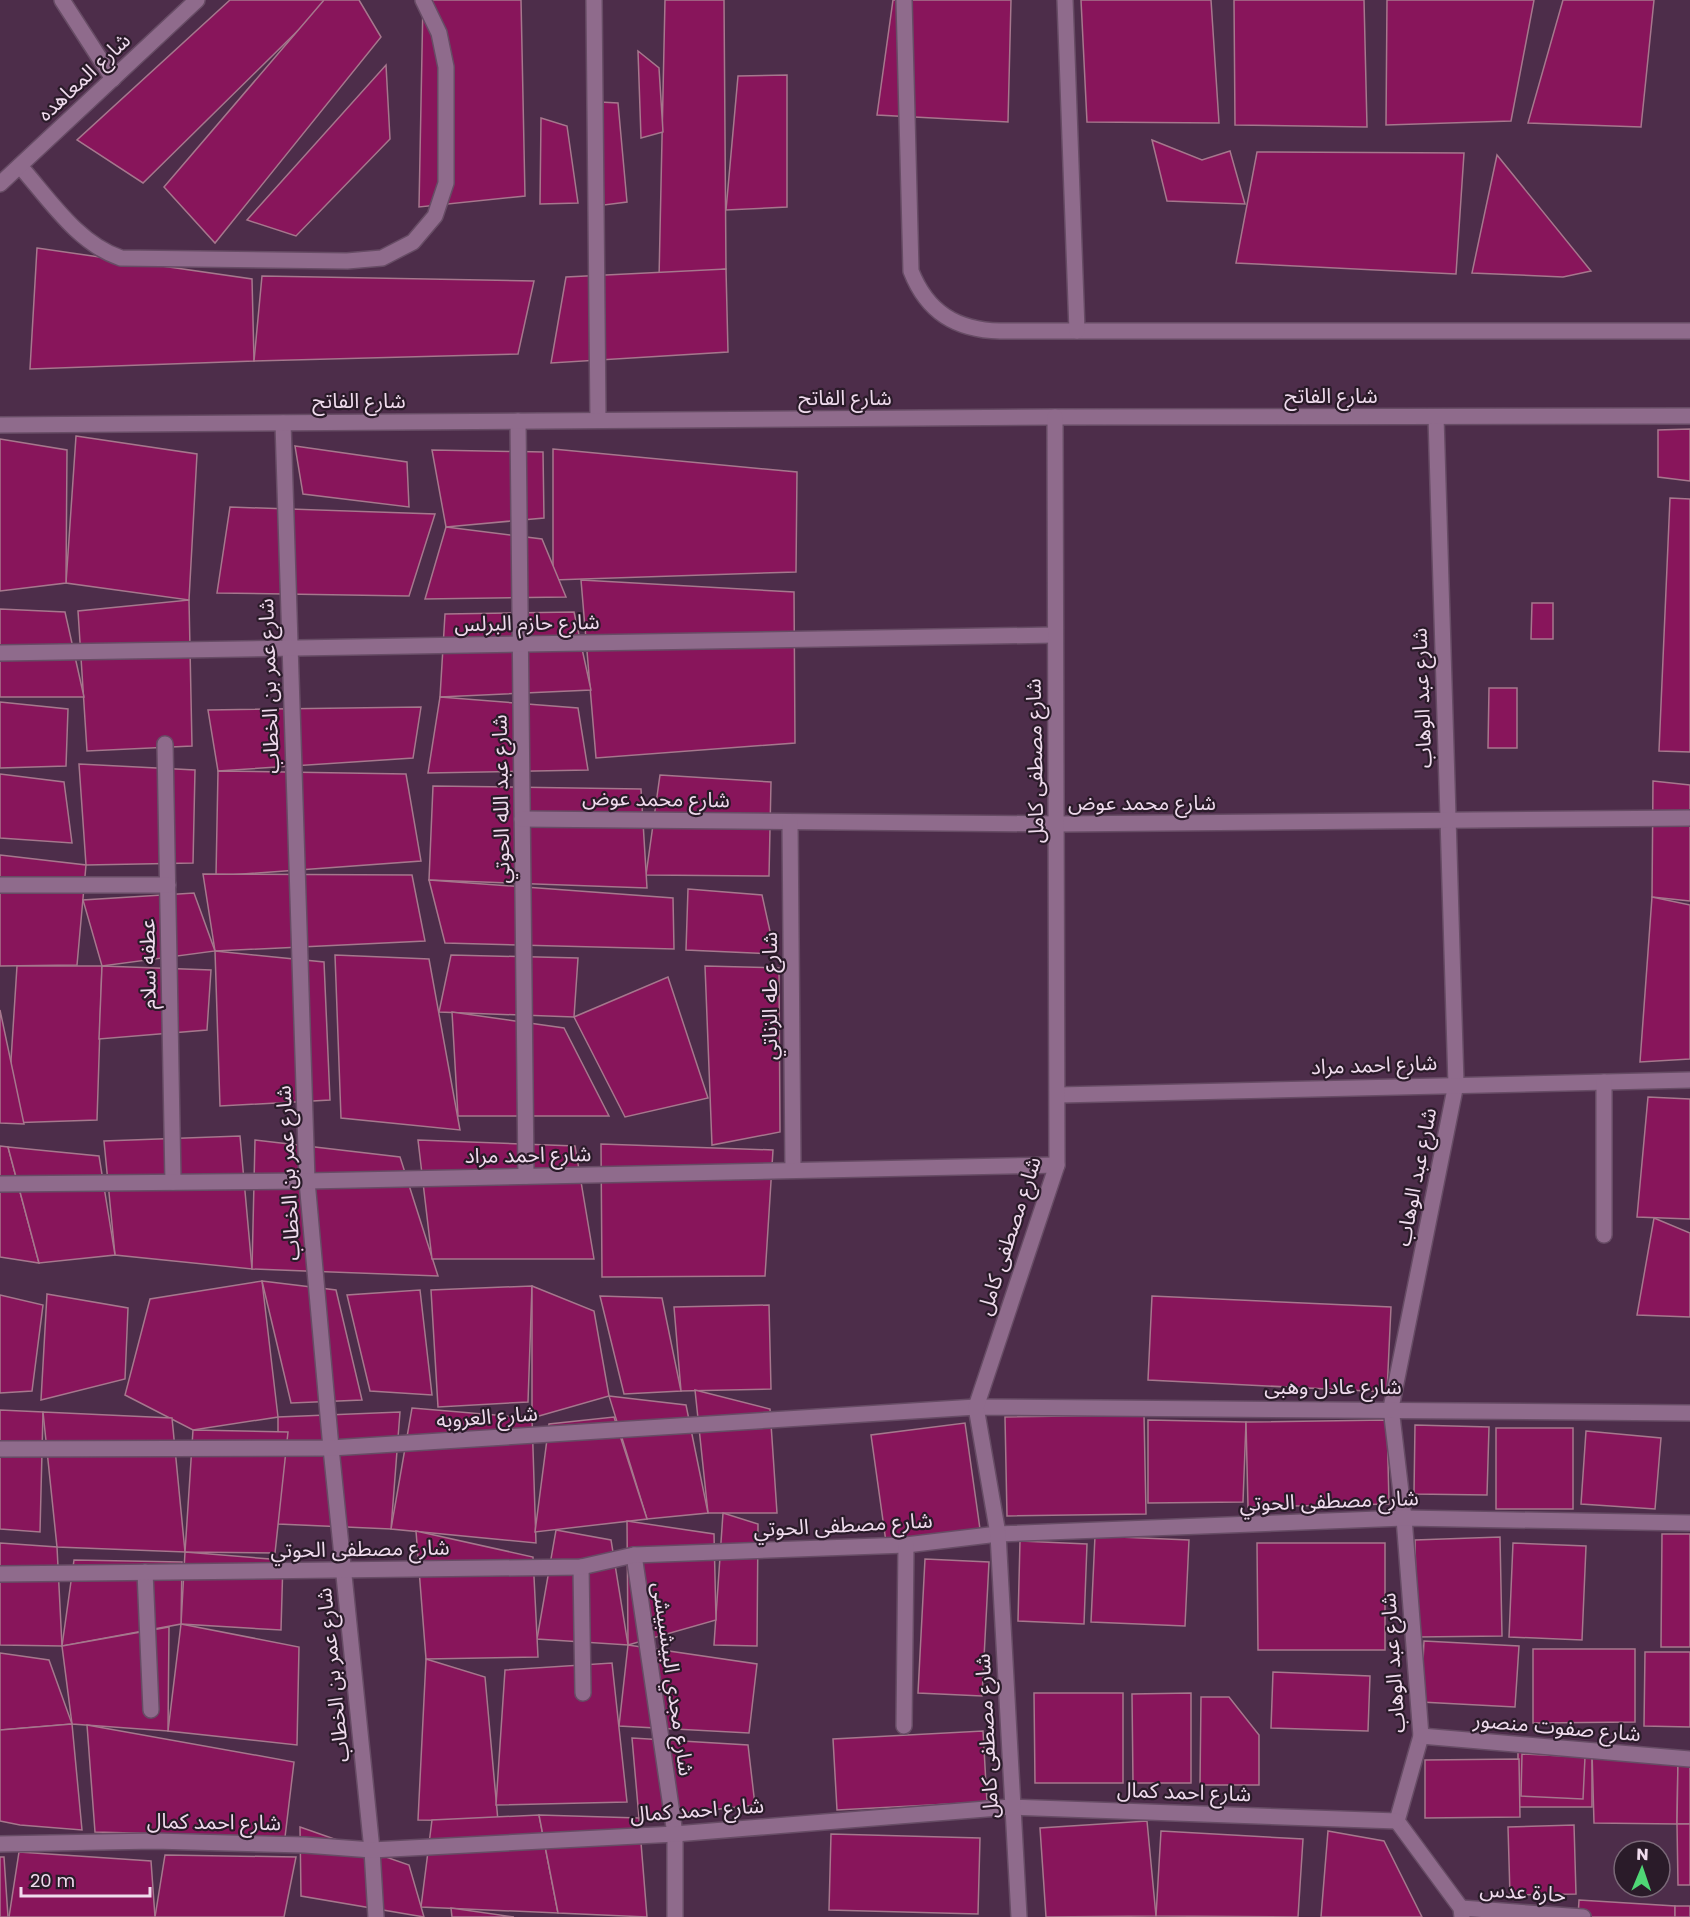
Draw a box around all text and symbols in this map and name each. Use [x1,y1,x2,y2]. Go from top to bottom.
street label: شارع المعاهده [31,26,137,128]
street label: شارع الفاتح [1284,381,1378,411]
street label: شارع الفاتح [798,383,892,413]
street label: شارع الفاتح [312,386,406,416]
street label: شارع عمر بن الخطاب [251,598,287,774]
street label: شارع حازم البرلس [454,607,600,640]
street label: شارع عبد الوهاب [1405,627,1439,769]
street label: شارع مصطفى كامل [1019,678,1051,844]
street label: شارع عبد الله الحوتي [485,714,518,884]
street label: شارع محمد عوض [582,783,730,815]
street label: شارع محمد عوض [1068,788,1216,818]
street label: عطفه سلام [132,918,165,1010]
street label: شارع طه الزناتي [755,932,786,1060]
street label: شارع احمد مراد [1310,1048,1438,1082]
street label: شارع عمر بن الخطاب [268,1085,308,1261]
street label: شارع عبد الوهاب [1388,1105,1444,1249]
street label: شارع احمد مراد [464,1139,592,1171]
street label: شارع مصطفى كامل [969,1153,1049,1319]
street label: شارع عادل وهبى [1264,1372,1402,1402]
street label: شارع العروبه [435,1398,539,1436]
street label: شارع مصطفى الحوتي [1239,1483,1419,1520]
street label: شارع مصطفى الحوتي [753,1505,933,1546]
street label: شارع مصطفى الحوتي [270,1532,450,1566]
street label: شارع مجدي البيشبيشى [644,1580,701,1778]
street label: شارع عمر بن الخطاب [309,1586,357,1764]
street label: شارع عبد الوهاب [1373,1592,1413,1734]
street label: شارع مصطفى كامل [968,1653,1006,1819]
street label: شارع صفوت منصور [1471,1705,1642,1749]
street label: شارع احمد كمال [1116,1775,1252,1809]
street label: شارع احمد كمال [629,1790,765,1830]
street label: شارع احمد كمال [147,1806,281,1838]
north arrow [1612,1839,1672,1899]
text: N [1636,1843,1649,1866]
scale bar [21,1860,150,1898]
text: 20 m [30,1868,75,1893]
street label: حارة عدس [1479,1874,1567,1909]

